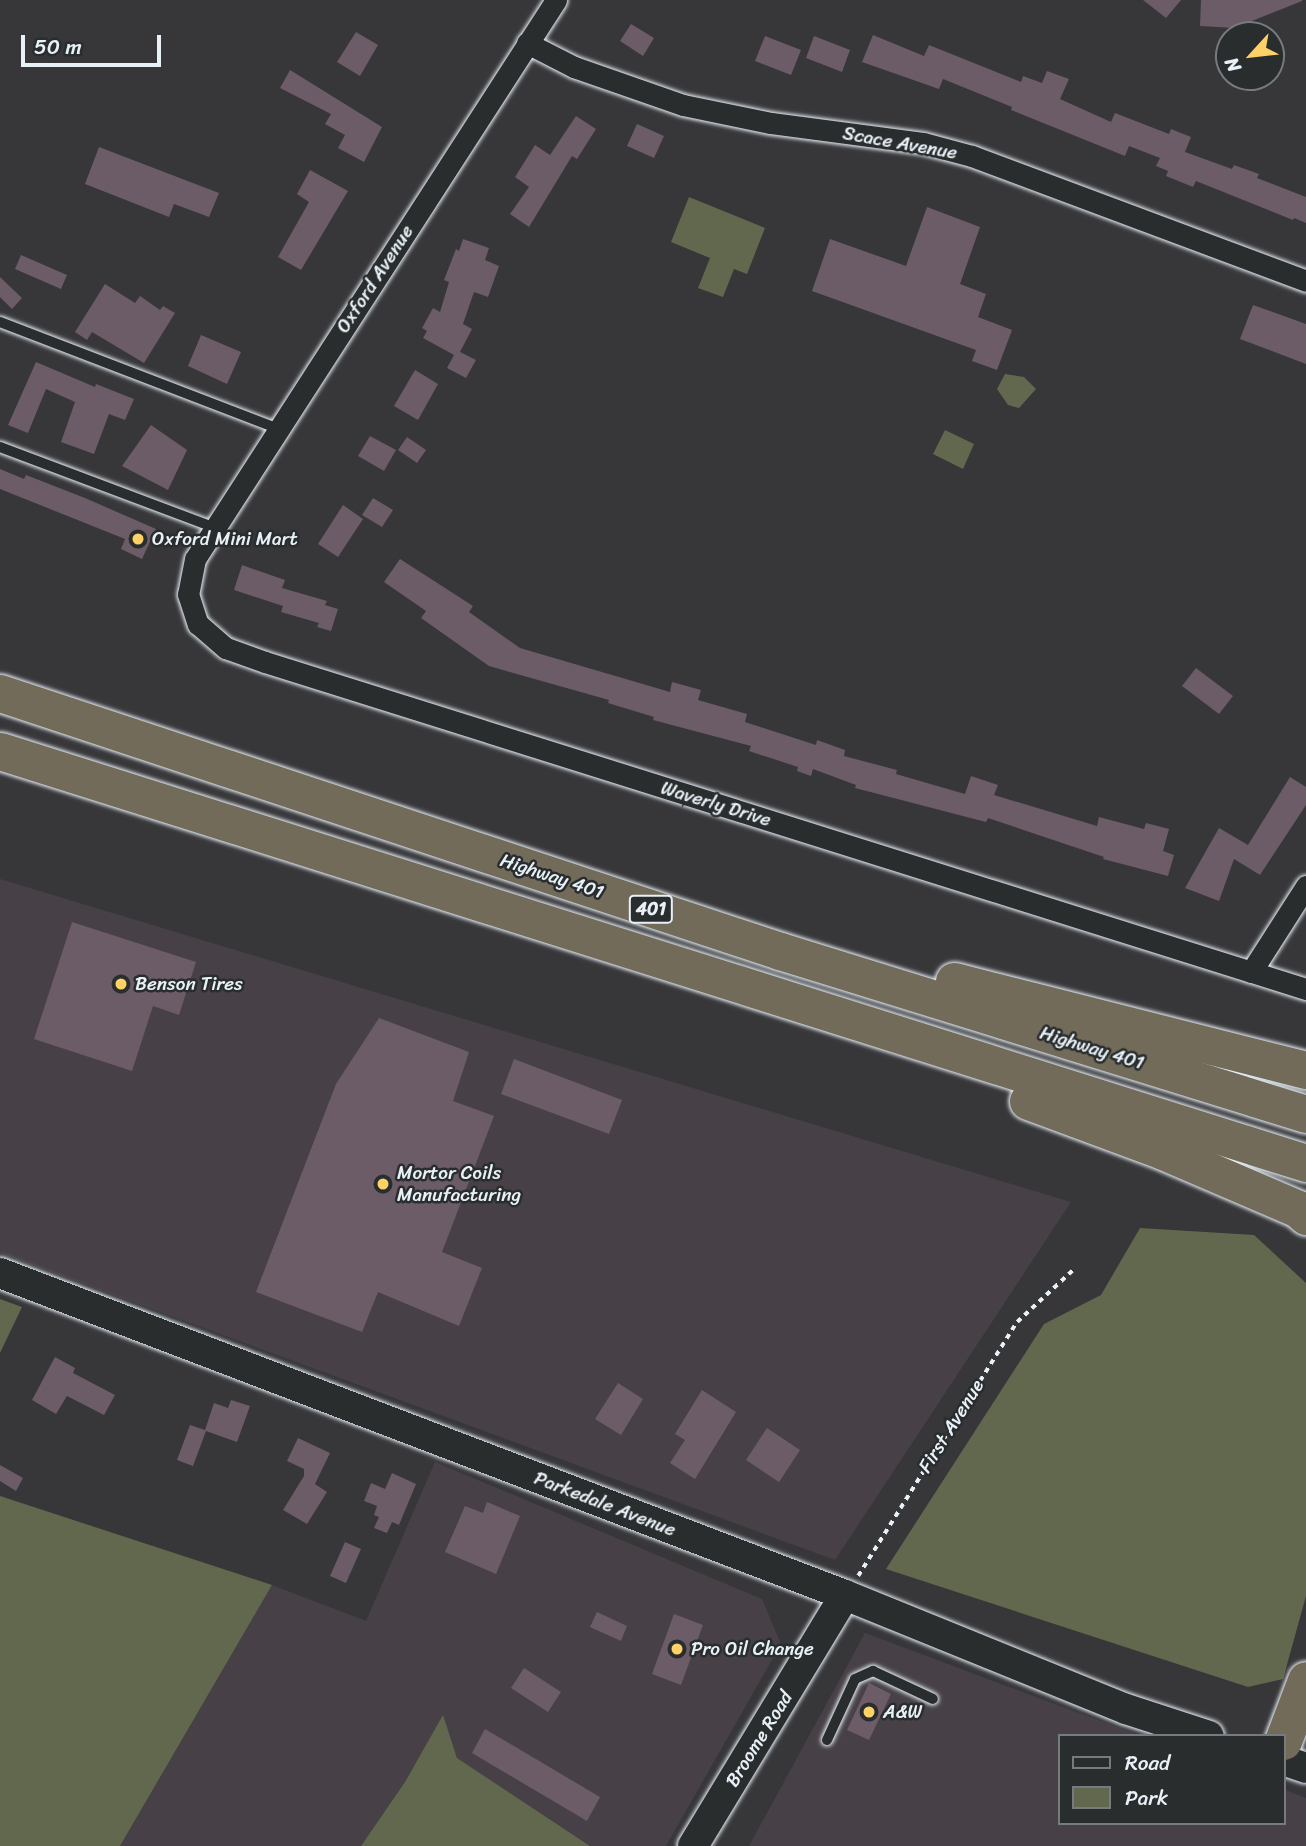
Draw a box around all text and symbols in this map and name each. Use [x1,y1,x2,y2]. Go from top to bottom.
scale bar [24,21,164,65]
north arrow [1215,21,1285,91]
text: 50 m [34,28,82,66]
text: N [1215,52,1250,78]
street label: Scace Avenue [841,122,959,164]
street label: Oxford Avenue [332,221,418,337]
place label: Oxford Mini Mart [152,528,297,550]
marker: Oxford Mini Mart [130,531,146,547]
street label: Waverly Drive [658,776,774,832]
street label: Highway 401 [497,849,607,903]
road number: 401 [628,894,674,924]
place label: Benson Tires [135,973,243,995]
marker: Benson Tires [113,976,129,992]
street label: Highway 401 [1037,1021,1147,1075]
place label: Mortor Coils Manufacturing [397,1162,521,1206]
marker: Mortor Coils Manufacturing [375,1176,391,1192]
street label: First Avenue [913,1375,989,1477]
street label: Parkedale Avenue [531,1467,679,1541]
place label: Pro Oil Change [691,1638,814,1660]
marker: Pro Oil Change [669,1641,685,1657]
street label: Broome Road [721,1687,797,1791]
place label: A&W [883,1701,922,1723]
marker: A&W [861,1704,877,1720]
legend [1058,1734,1285,1825]
text: Road [1125,1744,1170,1782]
text: Park [1125,1779,1168,1817]

